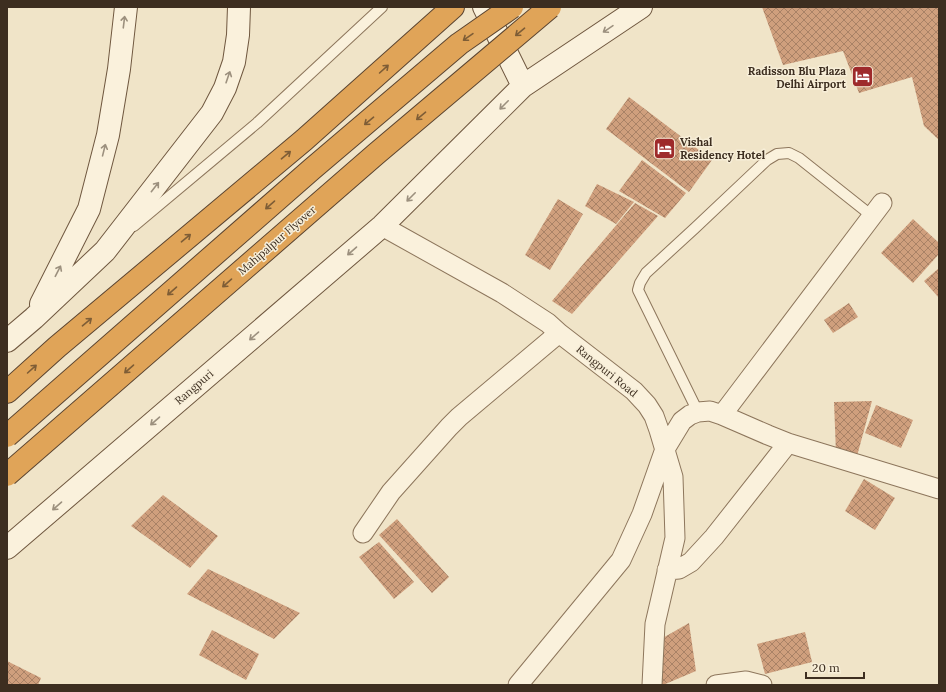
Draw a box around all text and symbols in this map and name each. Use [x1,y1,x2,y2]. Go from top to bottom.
one-way arrow [120,16,128,29]
one-way arrow [603,25,614,33]
one-way arrow [515,28,525,37]
one-way arrow [463,33,474,42]
place label: Radisson Blu Plaza Delhi Airport [748,64,846,91]
hotel icon: Radisson Blu Plaza Delhi Airport [849,64,875,90]
one-way arrow [378,65,388,74]
one-way arrow [225,72,233,84]
one-way arrow [499,100,509,110]
one-way arrow [415,112,426,121]
one-way arrow [363,116,374,125]
hotel icon: Vishal Residency Hotel [652,135,678,161]
place label: Vishal Residency Hotel [680,135,766,162]
one-way arrow [101,144,108,157]
one-way arrow [281,150,291,159]
one-way arrow [151,181,159,192]
one-way arrow [406,192,416,201]
one-way arrow [265,201,275,210]
street label: Mahipalpur Flyover [235,202,319,278]
one-way arrow [181,234,192,243]
one-way arrow [347,247,357,256]
one-way arrow [55,265,62,277]
one-way arrow [222,279,232,288]
one-way arrow [167,287,178,296]
one-way arrow [81,317,92,326]
one-way arrow [248,332,259,341]
street label: Rangpuri Road [574,342,641,400]
one-way arrow [124,364,134,373]
one-way arrow [27,365,37,374]
street label: Rangpuri [172,366,216,408]
one-way arrow [150,416,160,425]
one-way arrow [51,501,62,510]
scale bar [806,654,864,680]
text: 20 m [812,660,840,675]

